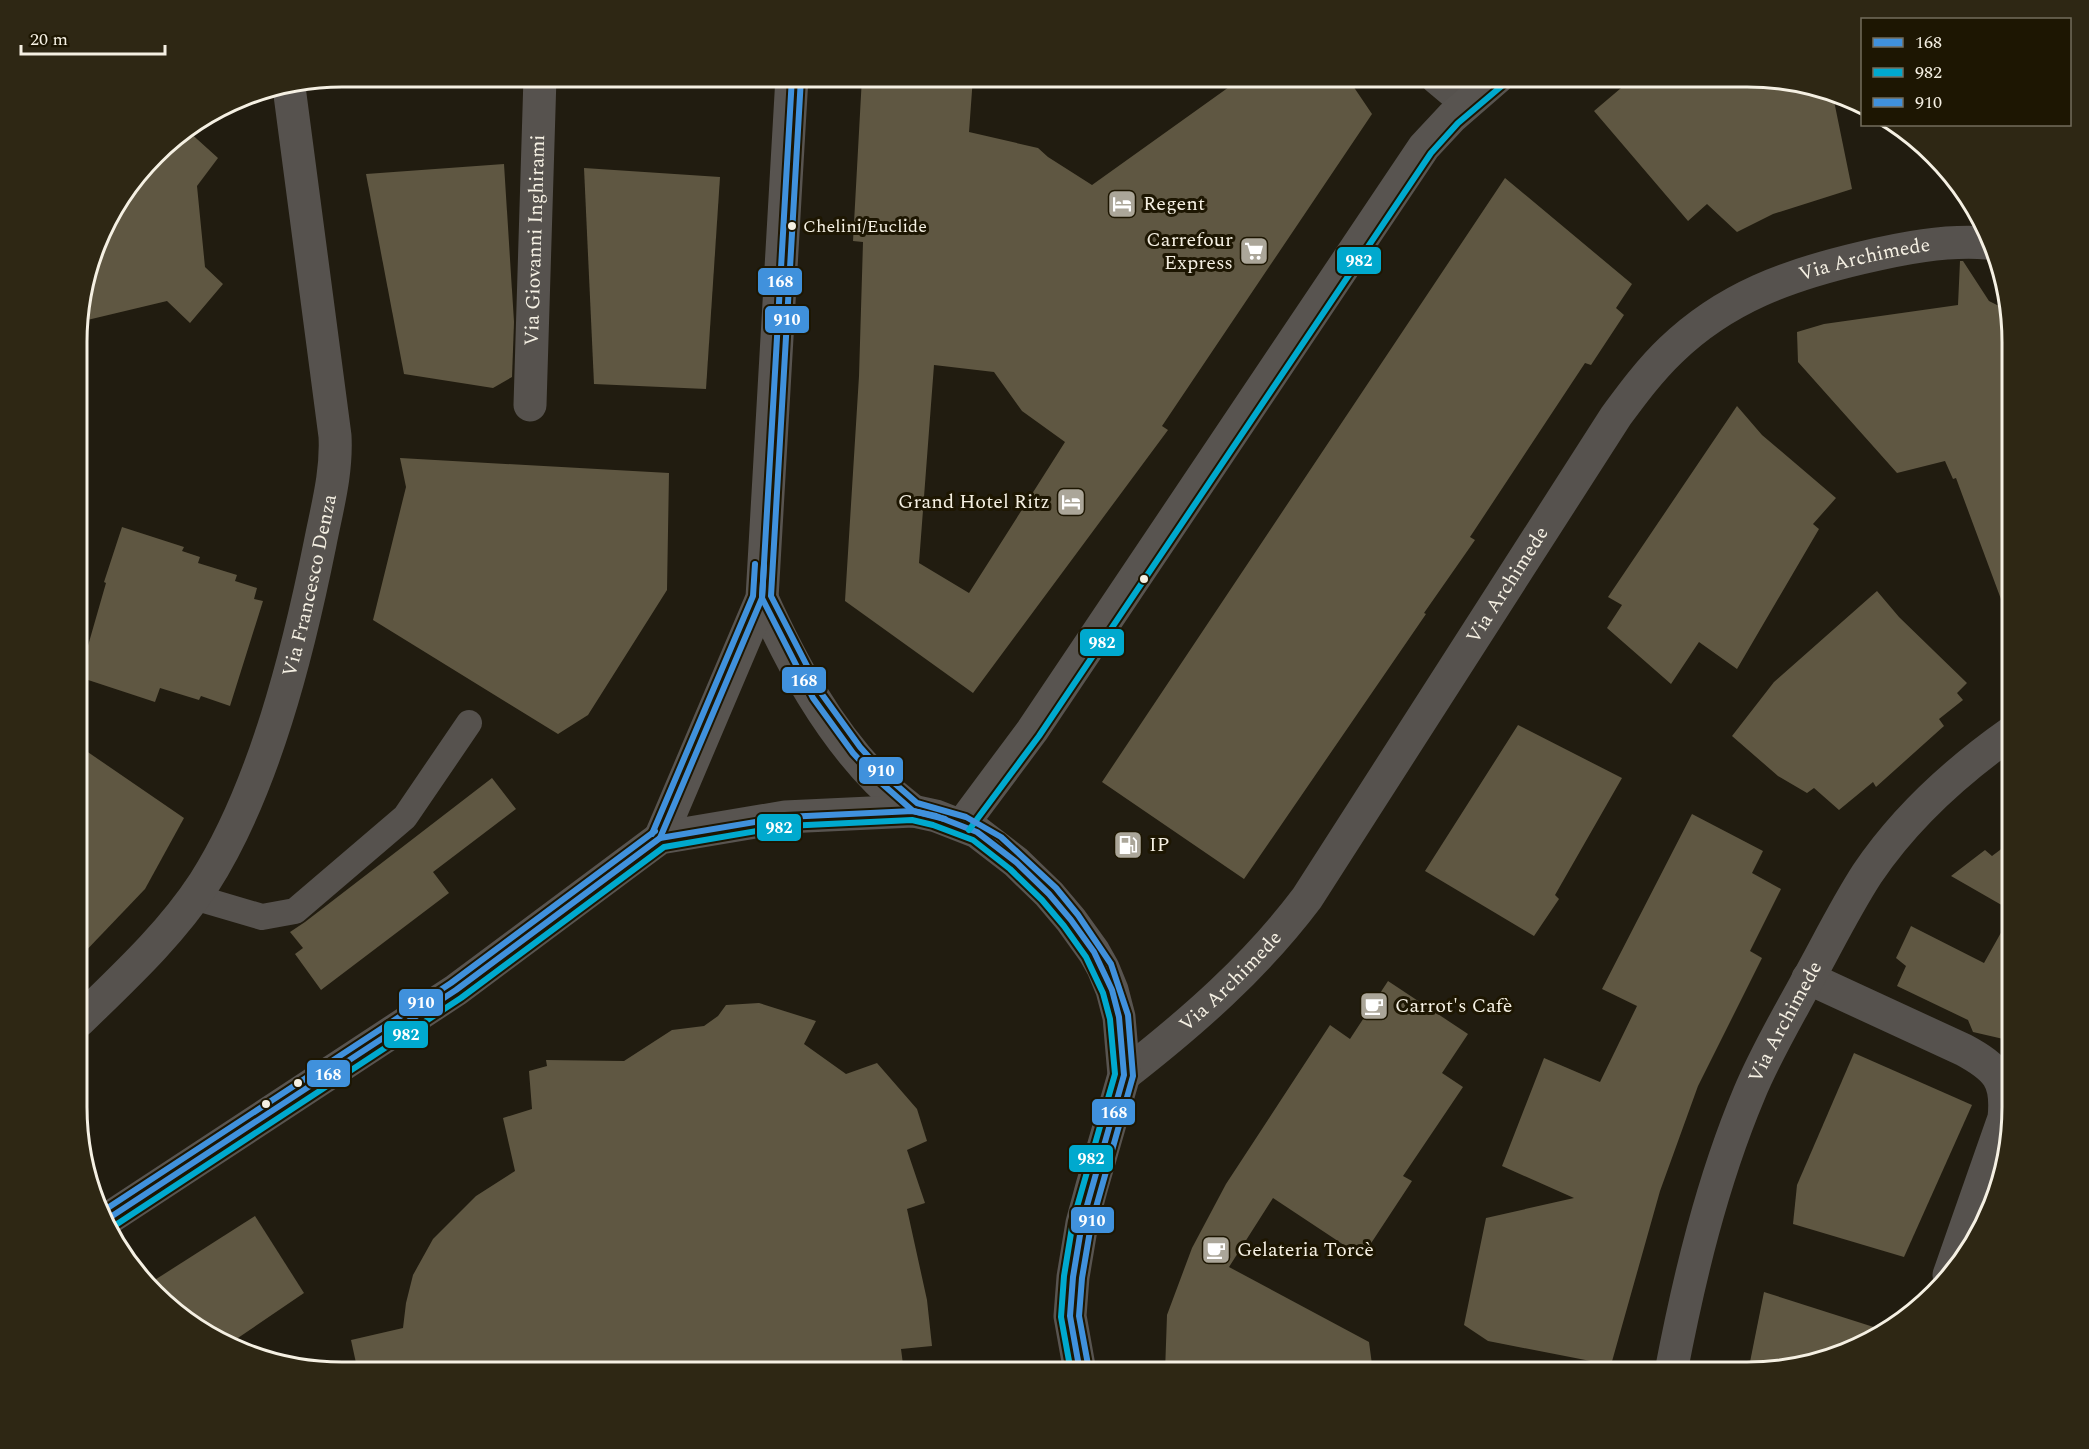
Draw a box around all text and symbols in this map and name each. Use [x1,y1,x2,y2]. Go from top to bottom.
scale bar [21,18,165,56]
legend [1861,18,2071,126]
text: 20 m [30,26,68,53]
text: 168 [1915,29,1942,56]
text: 982 [1915,59,1942,86]
text: 910 [1915,89,1942,116]
street label: Via Giovanni Inghirami [517,134,553,346]
hotel icon: Regent [1106,188,1138,220]
place label: Regent [1143,189,1205,219]
place label: Chelini/Euclide [803,213,927,240]
marker: Chelini/Euclide [786,220,798,232]
place label: Carrefour Express [1146,225,1233,278]
street label: Via Archimede [1795,230,1932,289]
supermarket icon: Carrefour Express [1238,235,1270,267]
line badge: 982 [1336,246,1382,275]
text: 982 [1346,249,1372,273]
line badge: 168 [757,267,803,296]
text: 168 [767,270,793,294]
line badge: 910 [764,305,810,334]
text: 910 [774,308,800,332]
hotel icon: Grand Hotel Ritz [1055,486,1087,518]
place label: Grand Hotel Ritz [898,487,1050,517]
street label: Via Francesco Denza [274,491,345,680]
street label: Via Archimede [1459,521,1556,650]
unlabelled marker [1138,573,1150,585]
line badge: 982 [1079,628,1125,657]
text: 982 [1089,631,1115,655]
line badge: 168 [781,666,827,694]
text: 168 [791,669,817,693]
line badge: 910 [858,756,904,785]
text: 910 [868,759,894,783]
line badge: 982 [756,813,802,842]
text: 982 [766,816,792,840]
fuel station icon: IP [1112,829,1144,861]
place label: IP [1149,830,1170,860]
street label: Via Archimede [1172,924,1289,1039]
street label: Via Archimede [1741,956,1830,1088]
line badge: 910 [398,988,444,1017]
cafe icon: Carrot's Cafè [1358,990,1390,1022]
text: 910 [408,991,434,1015]
place label: Carrot's Cafè [1395,991,1512,1021]
line badge: 982 [383,1020,429,1049]
text: 982 [393,1023,419,1047]
line badge: 168 [306,1059,351,1088]
text: 168 [315,1063,341,1087]
unlabelled marker [292,1077,304,1089]
unlabelled marker [260,1098,272,1110]
line badge: 168 [1091,1098,1136,1126]
text: 168 [1101,1101,1127,1125]
line badge: 982 [1068,1144,1114,1173]
text: 982 [1078,1147,1104,1171]
line badge: 910 [1070,1206,1115,1234]
text: 910 [1079,1209,1105,1233]
cafe icon: Gelateria Torcè [1200,1234,1232,1266]
place label: Gelateria Torcè [1237,1235,1374,1265]

